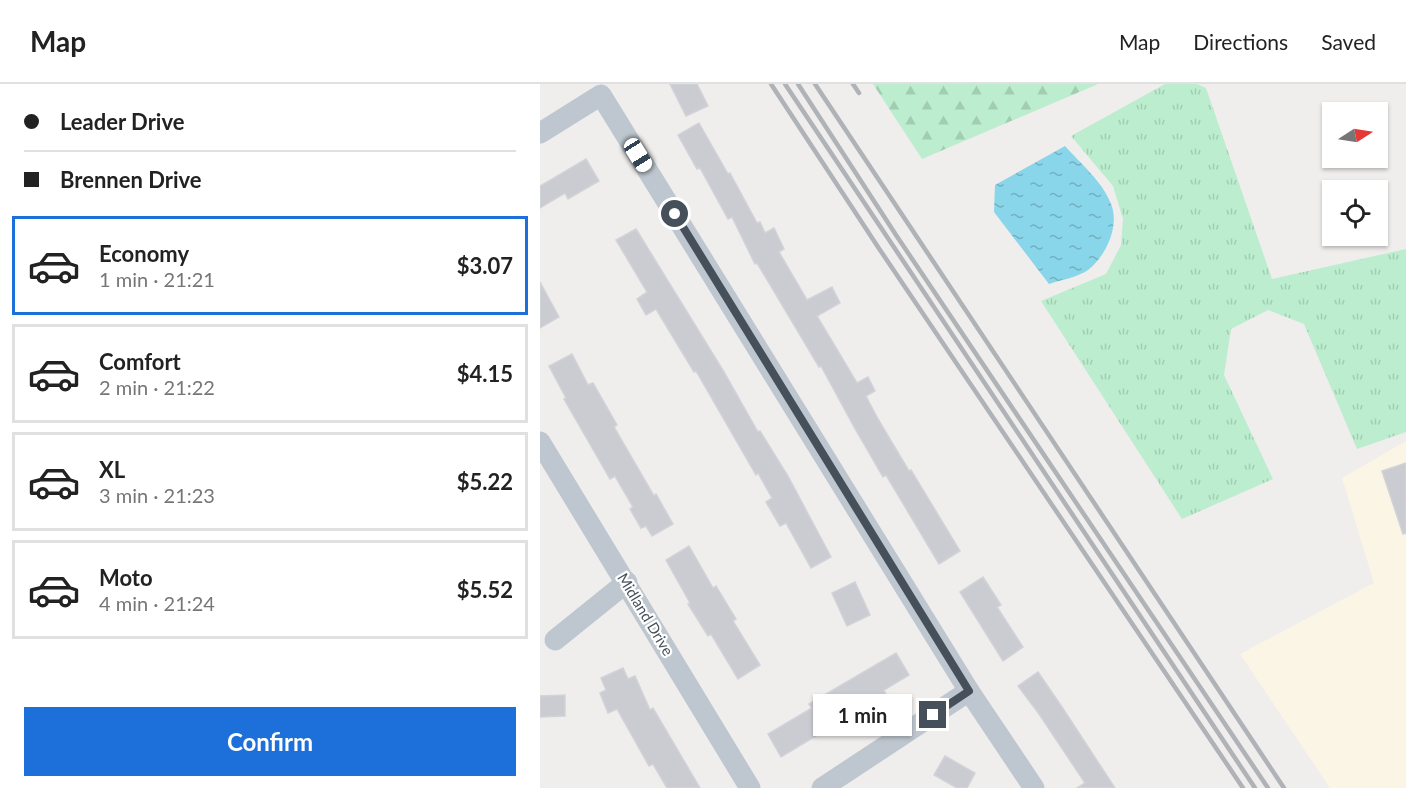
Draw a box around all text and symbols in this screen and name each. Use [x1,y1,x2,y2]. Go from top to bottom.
text: Map [30,24,86,58]
text: Map [1119,29,1160,54]
text: Directions [1193,29,1288,54]
text: Saved [1321,29,1376,54]
north arrow [1322,102,1388,168]
map controls [1322,102,1388,246]
text: Leader Drive [60,108,184,135]
car [621,135,655,175]
text: Brennen Drive [60,166,202,193]
button: locate [1322,180,1388,246]
route start [661,200,688,227]
icon: car [27,239,81,293]
text: Economy [99,240,189,267]
text: $3.07 [457,252,513,279]
text: 1 min · 21:21 [99,267,215,291]
icon: car [27,347,81,401]
text: Comfort [99,348,181,375]
text: $4.15 [457,360,513,387]
text: 2 min · 21:22 [99,375,215,399]
icon: car [27,455,81,509]
text: XL [99,456,125,483]
text: $5.22 [457,468,513,495]
text: 3 min · 21:23 [99,483,215,507]
icon: car [27,563,81,617]
text: Moto [99,564,153,591]
street label: Midland Drive [614,569,678,659]
text: $5.52 [457,576,513,603]
text: 4 min · 21:24 [99,591,215,615]
callout: 1 min [813,694,912,736]
route end [919,701,946,728]
text: 1 min [838,703,887,727]
button: Confirm [24,707,516,776]

